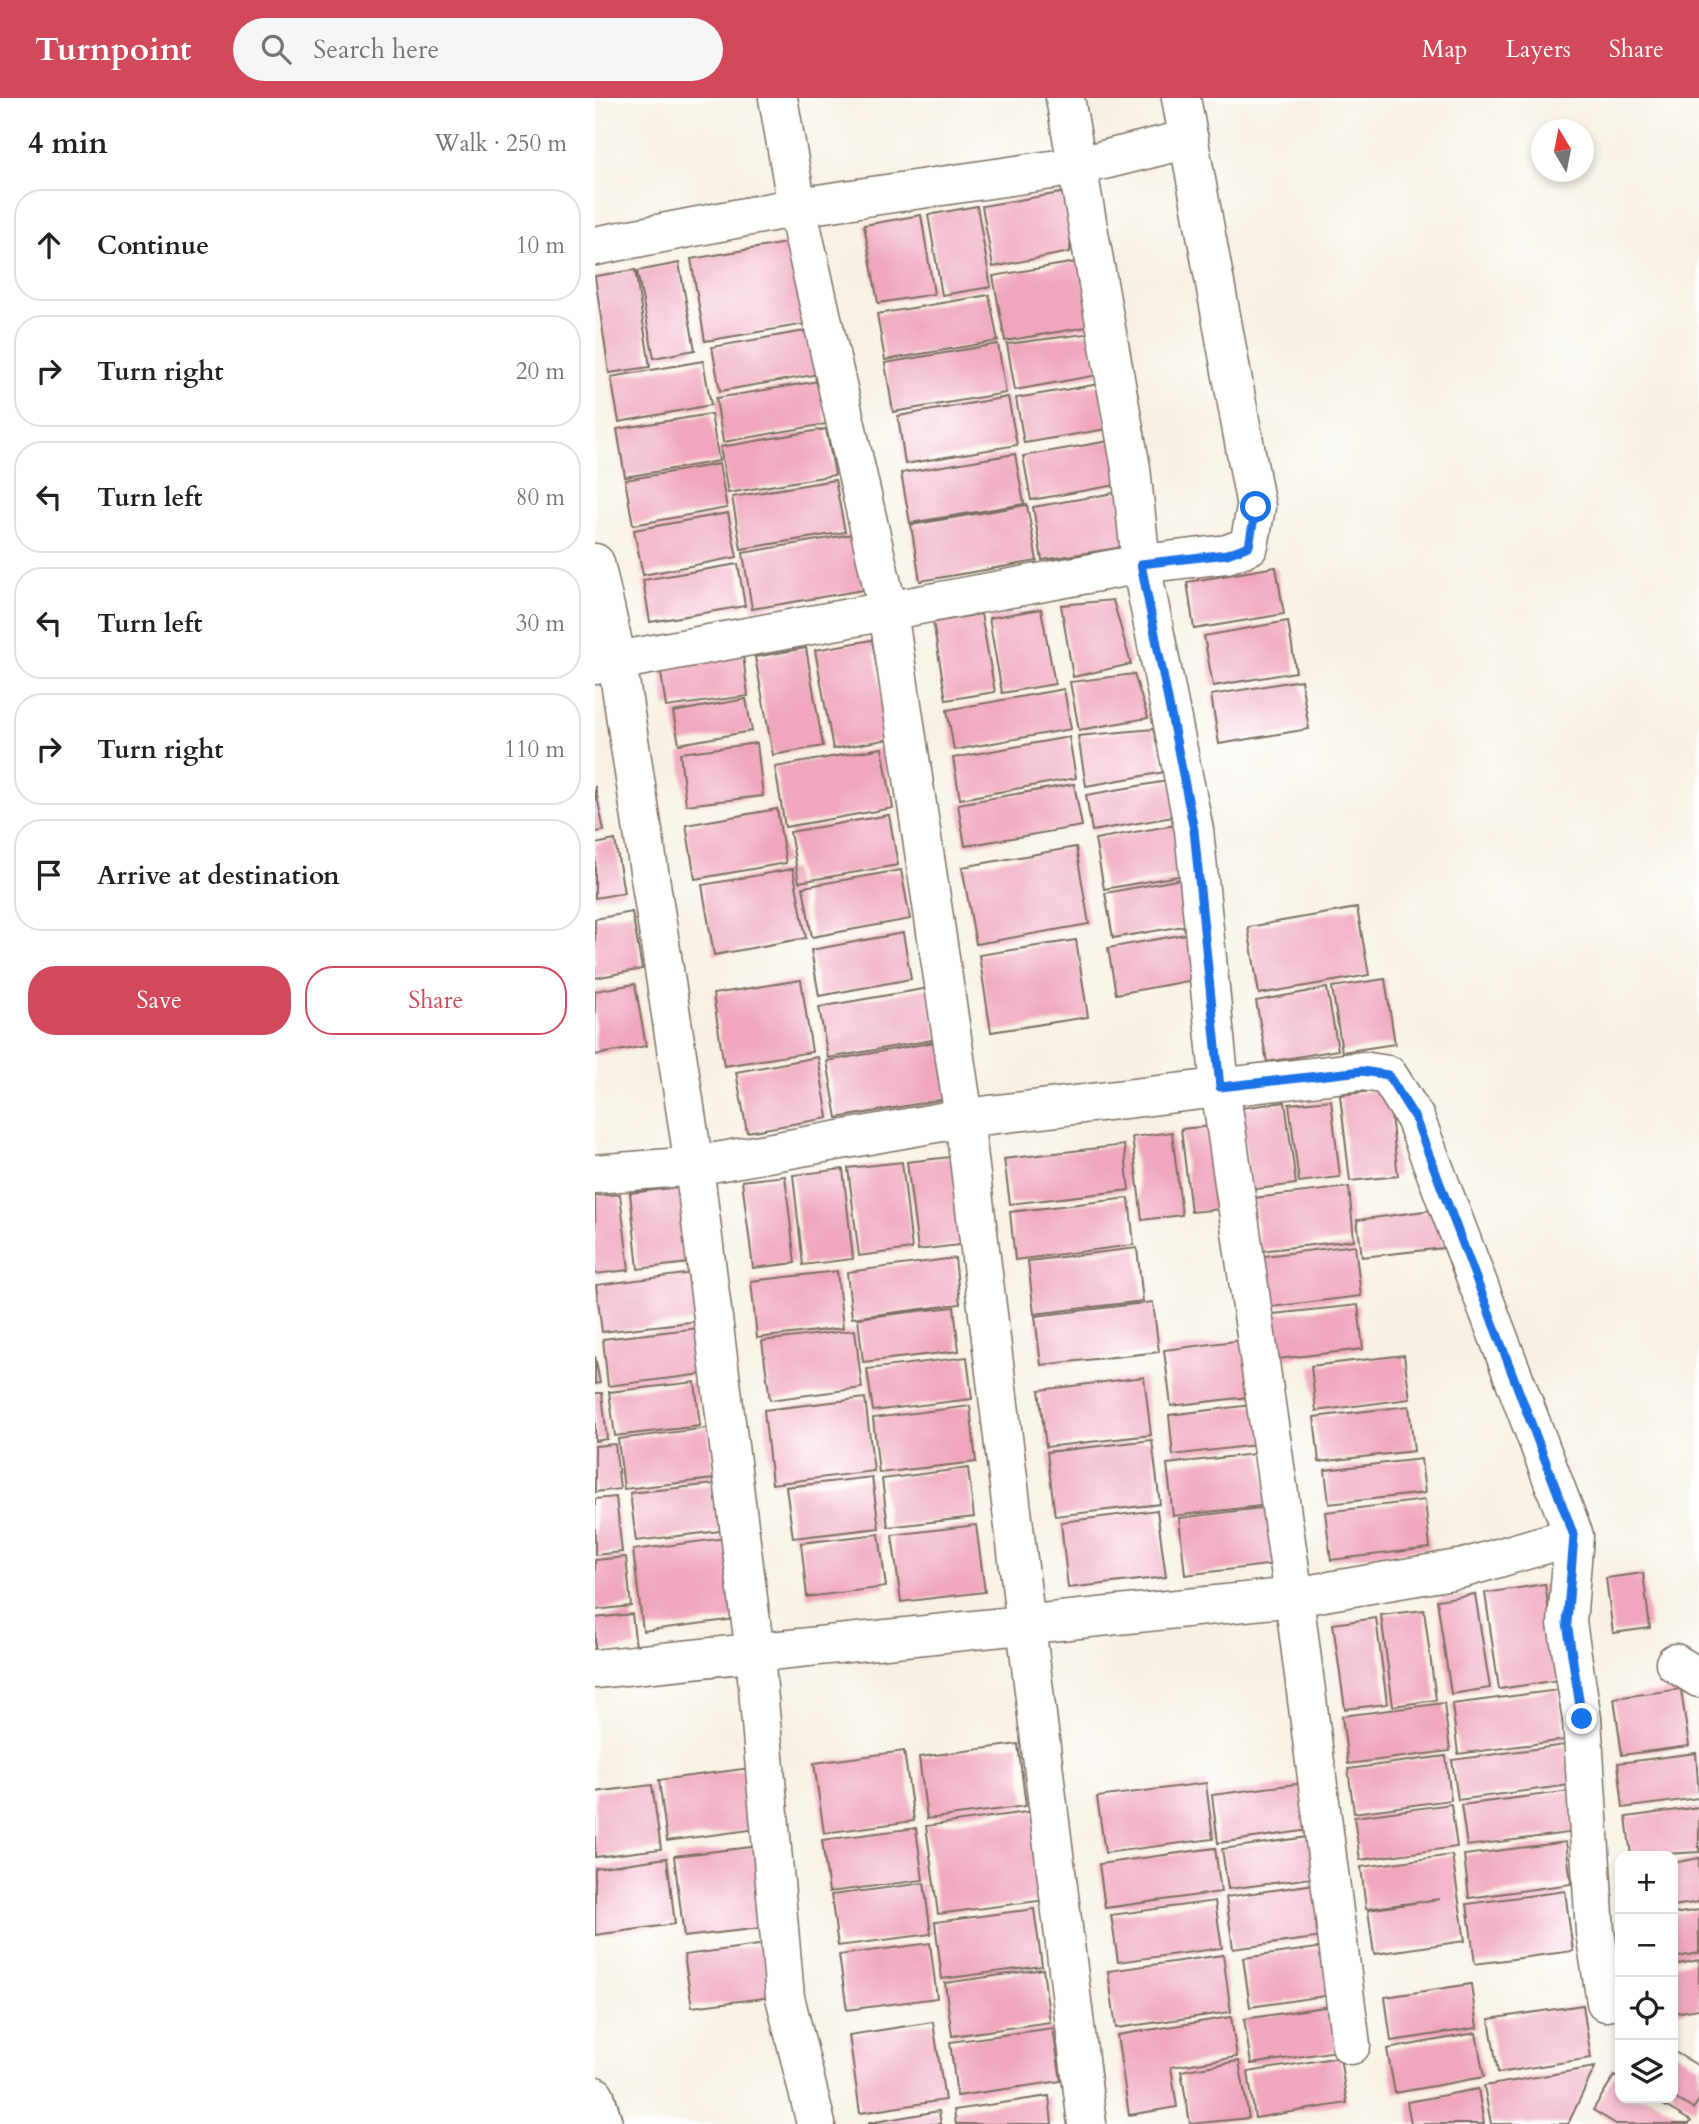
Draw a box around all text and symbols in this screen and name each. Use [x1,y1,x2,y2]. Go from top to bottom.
search box [233,18,723,81]
text: Turnpoint [35,27,191,72]
icon: search [257,30,295,68]
text: Search here [313,32,439,67]
text: Map [1422,33,1468,66]
text: Layers [1506,33,1571,66]
text: Share [1609,33,1664,66]
north arrow [1531,119,1594,182]
text: 4 min [28,123,108,164]
text: Walk · 250 m [434,128,567,159]
icon: ahead [30,226,68,264]
text: Continue [97,228,209,263]
text: 10 m [516,230,565,261]
icon: right [30,352,68,390]
text: Turn right [97,354,224,389]
text: 20 m [516,356,565,387]
icon: left [30,478,68,516]
text: Turn left [97,480,202,515]
text: 80 m [516,482,565,513]
route start [1240,491,1271,522]
icon: left [30,604,68,642]
text: Turn left [97,606,202,641]
text: 30 m [516,608,565,639]
icon: right [30,730,68,768]
text: Turn right [97,732,224,767]
text: 110 m [504,734,565,765]
icon: arrive [30,856,68,894]
text: Arrive at destination [97,858,340,893]
button: Save [28,966,291,1035]
button: Share [305,966,567,1035]
route end [1566,1703,1597,1734]
map controls [1615,1851,1678,2103]
button: + [1615,1851,1678,1914]
button: − [1615,1914,1678,1977]
button: locate [1615,1977,1678,2040]
button: layers [1615,2040,1678,2103]

